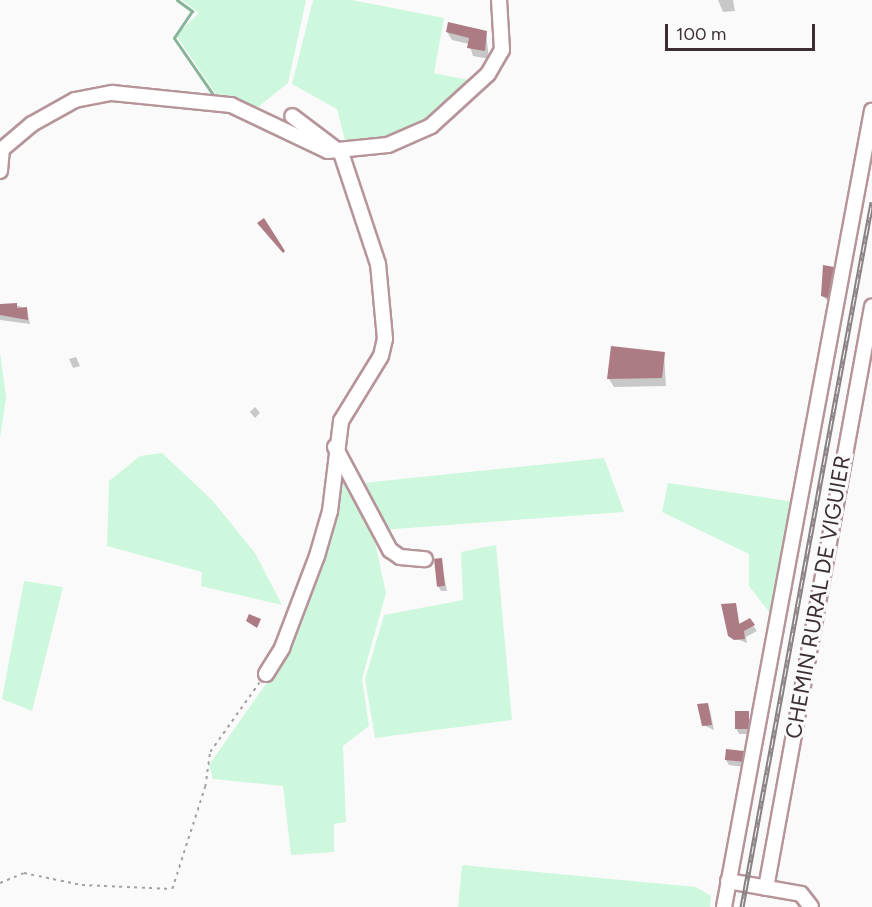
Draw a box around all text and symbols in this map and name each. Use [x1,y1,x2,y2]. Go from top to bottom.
scale bar [668,12,818,50]
text: 100 m [676,23,726,45]
street label: CHEMIN RURAL DE VIGUIER [780,453,856,741]

